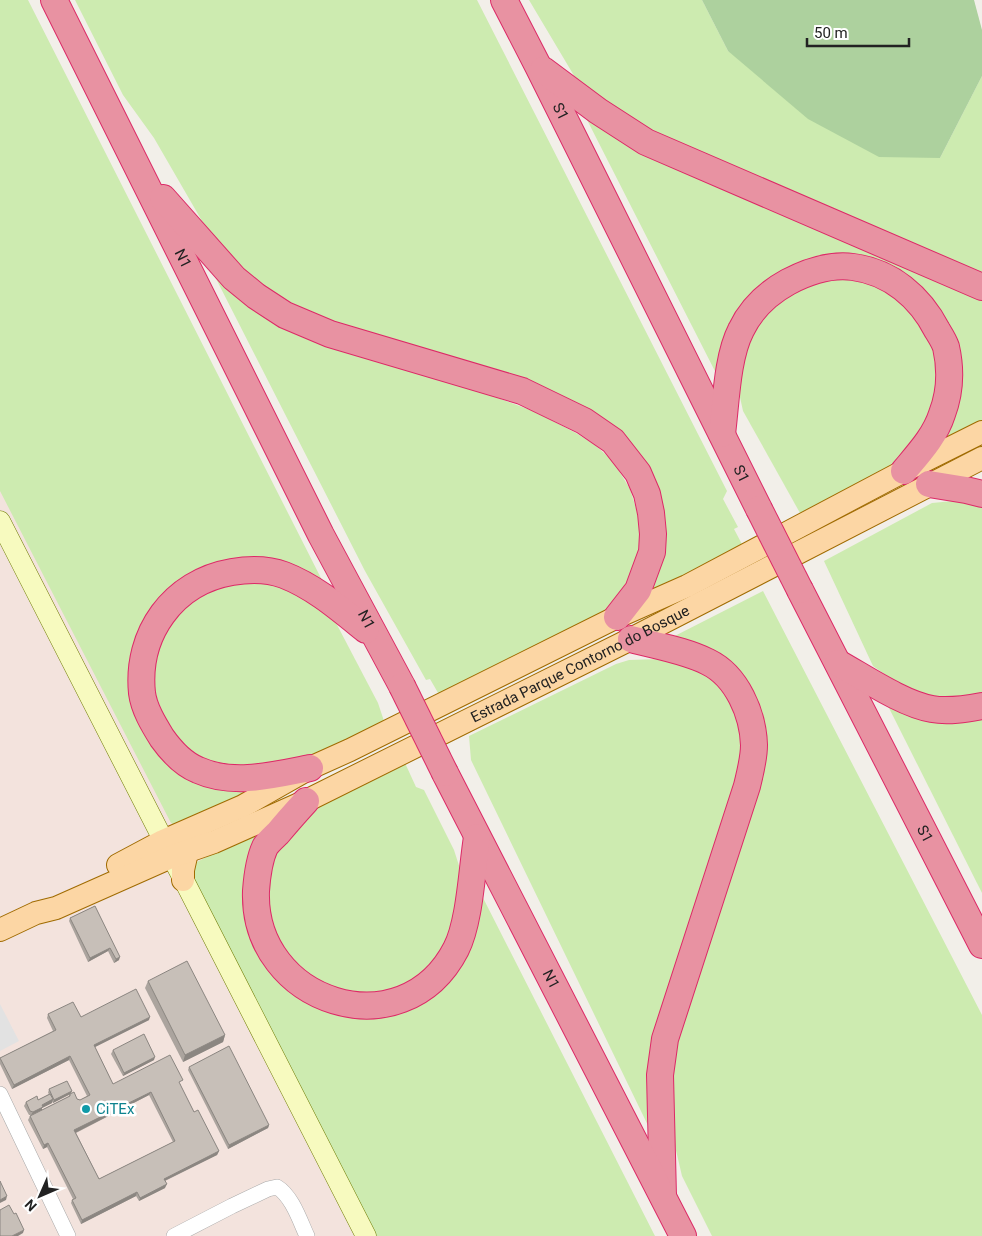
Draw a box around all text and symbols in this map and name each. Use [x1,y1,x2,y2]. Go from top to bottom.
scale bar [807,15,910,47]
text: 50 m [814,24,848,42]
street label: S1 [549,100,573,123]
street label: N1 [171,246,195,271]
street label: S1 [730,462,753,486]
street label: Estrada Parque Contorno do Bosque [468,601,693,726]
street label: N1 [354,607,379,632]
street label: S1 [913,822,937,846]
street label: N1 [539,967,563,992]
place label: CiTEx [96,1100,135,1118]
marker: CiTEx [80,1103,92,1115]
north arrow [15,1171,65,1221]
text: N [22,1196,40,1214]

